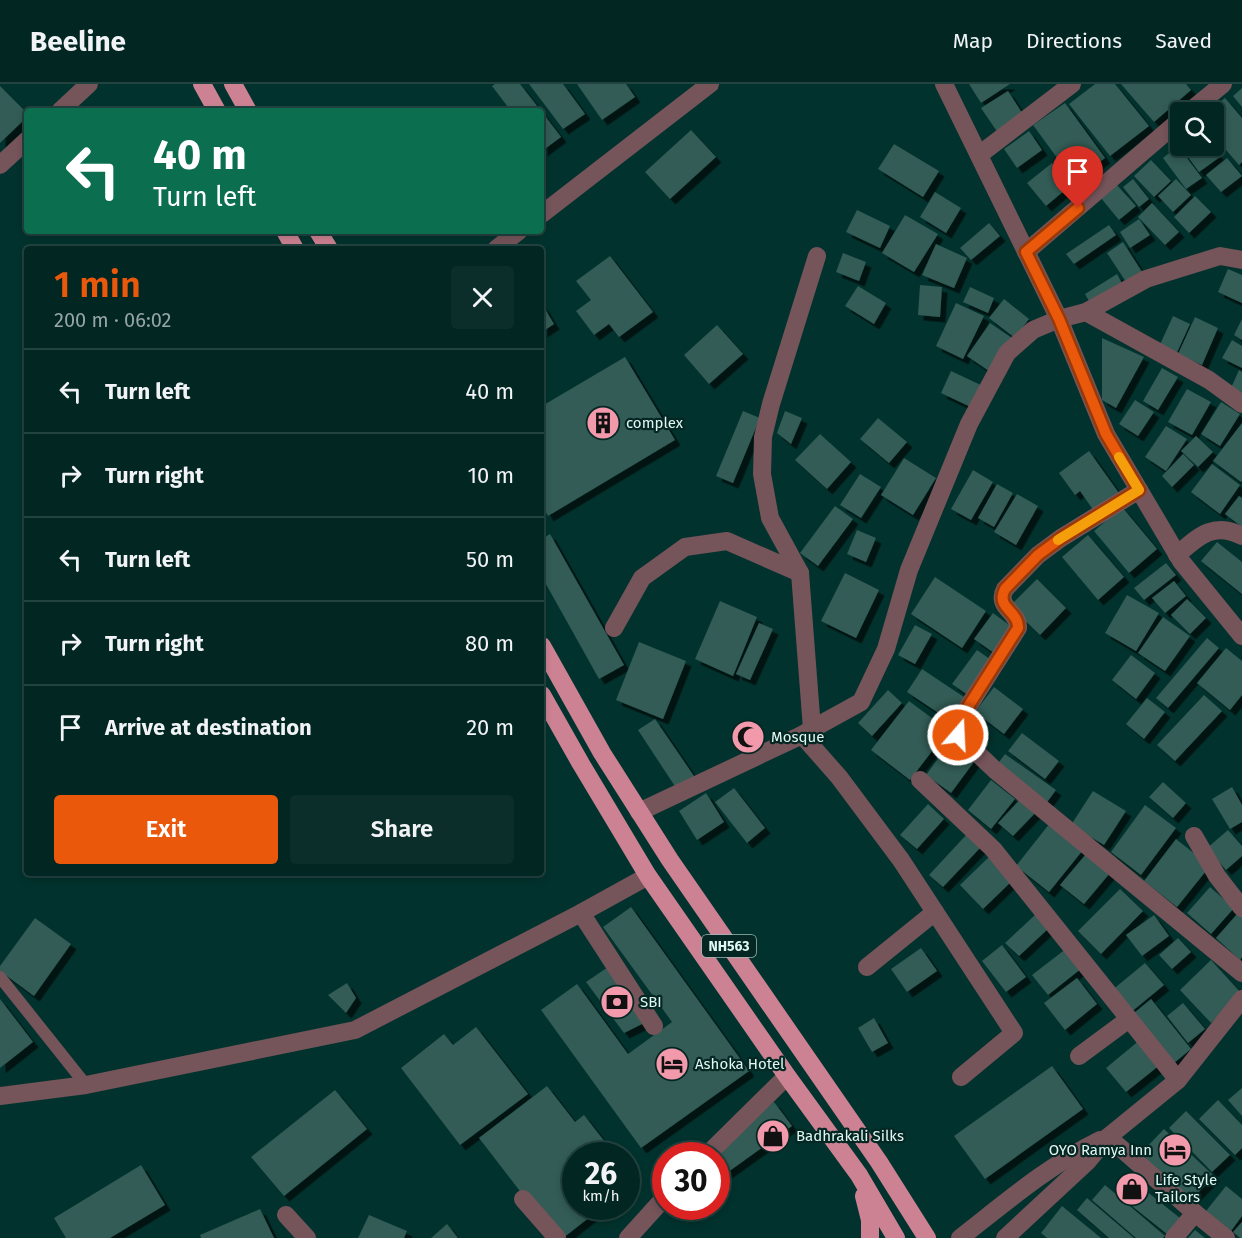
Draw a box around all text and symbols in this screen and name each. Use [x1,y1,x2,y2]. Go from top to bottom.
text: Beeline [30,25,126,58]
text: Map [953,28,993,54]
text: Directions [1026,28,1122,54]
text: Saved [1155,28,1212,54]
map controls [1170,102,1224,156]
button: search [1170,102,1224,156]
text: 40 m [153,130,247,180]
icon: left [54,132,132,210]
pin [1052,146,1103,208]
icon: arrive [1061,155,1094,188]
text: Turn left [153,181,256,213]
text: 1 min [54,263,141,307]
button: close [451,266,514,329]
text: 200 m · 06:02 [54,308,172,332]
icon: left [54,375,87,408]
text: Turn left [105,378,190,405]
text: 40 m [465,378,514,405]
building icon: complex [585,405,621,441]
place label: complex [626,414,684,432]
icon: right [54,459,87,492]
text: Turn right [105,462,204,489]
text: 10 m [468,462,514,489]
icon: left [54,543,87,576]
text: Turn left [105,546,190,573]
text: 50 m [466,546,514,573]
icon: right [54,627,87,660]
text: Turn right [105,630,204,657]
text: 80 m [465,630,514,657]
position arrow [926,703,990,767]
icon: arrive [54,711,87,744]
text: Arrive at destination [105,714,312,741]
text: 20 m [466,714,514,741]
mosque icon: Mosque [730,719,766,755]
place label: Mosque [771,728,824,746]
button: Exit [54,795,278,864]
button: Share [290,795,514,864]
road number: NH563 [702,935,756,957]
bank icon: SBI [599,984,635,1020]
place label: SBI [640,993,662,1011]
hotel icon: Ashoka Hotel [654,1046,690,1082]
place label: Ashoka Hotel [695,1055,785,1073]
shop icon: Badhrakali Silks [755,1118,791,1154]
place label: Badhrakali Silks [796,1127,904,1145]
hotel icon: OYO Ramya Inn [1157,1132,1193,1168]
place label: OYO Ramya Inn [1049,1141,1152,1159]
speed limit sign: 30 [652,1142,730,1220]
text: 26 [585,1156,617,1192]
shop icon: Life Style Tailors [1114,1171,1150,1207]
place label: Life Style Tailors [1155,1171,1217,1206]
text: km/h [582,1187,620,1205]

